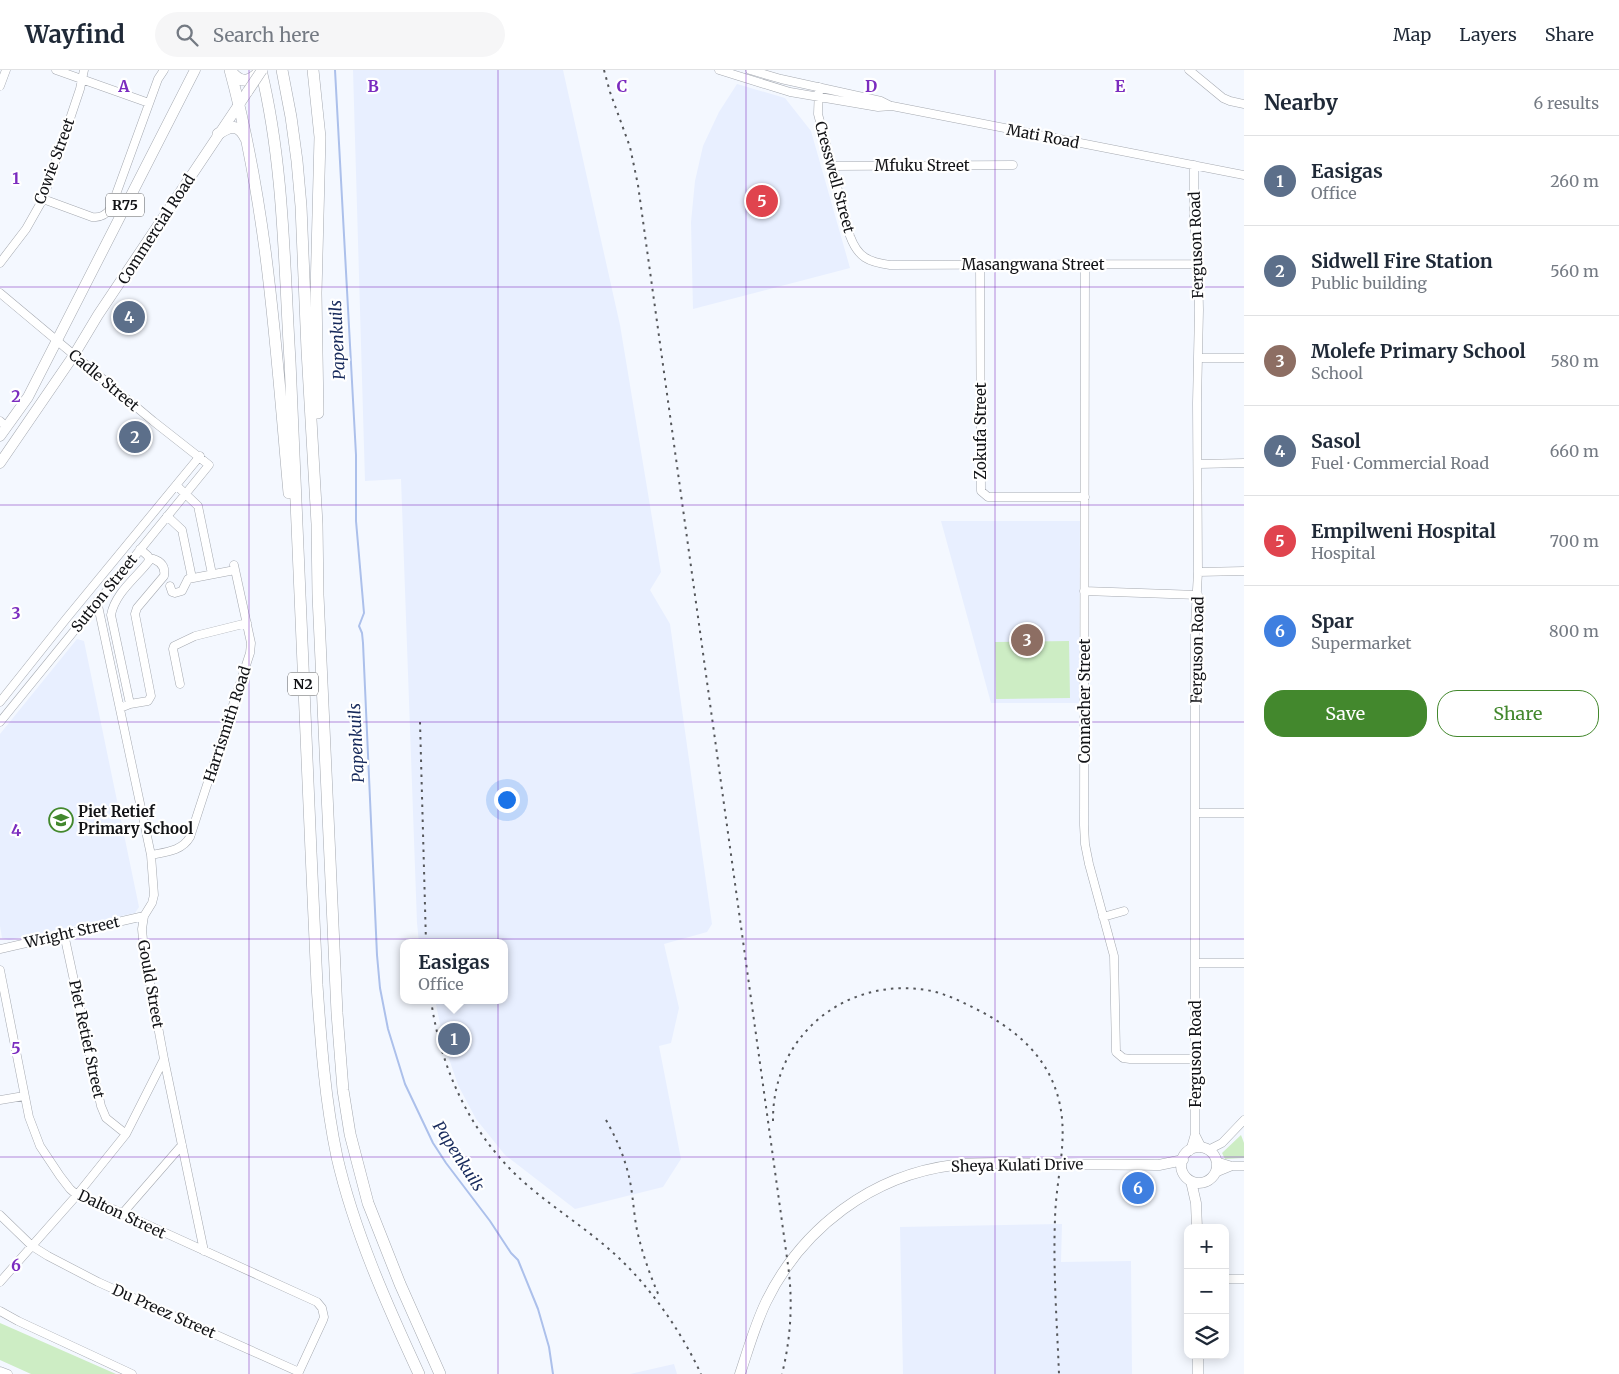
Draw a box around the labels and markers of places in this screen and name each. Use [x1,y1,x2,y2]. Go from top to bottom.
pin: 5 [746,182,778,220]
pin: 4 [113,298,145,336]
pin: 2 [119,418,151,456]
pin: 3 [1011,621,1043,659]
place label: Piet Retief Primary School [78,802,193,838]
school or university icon: Piet Retief Primary School [48,807,74,833]
pin: 1 [438,1020,470,1058]
pin: 6 [1122,1169,1154,1207]

